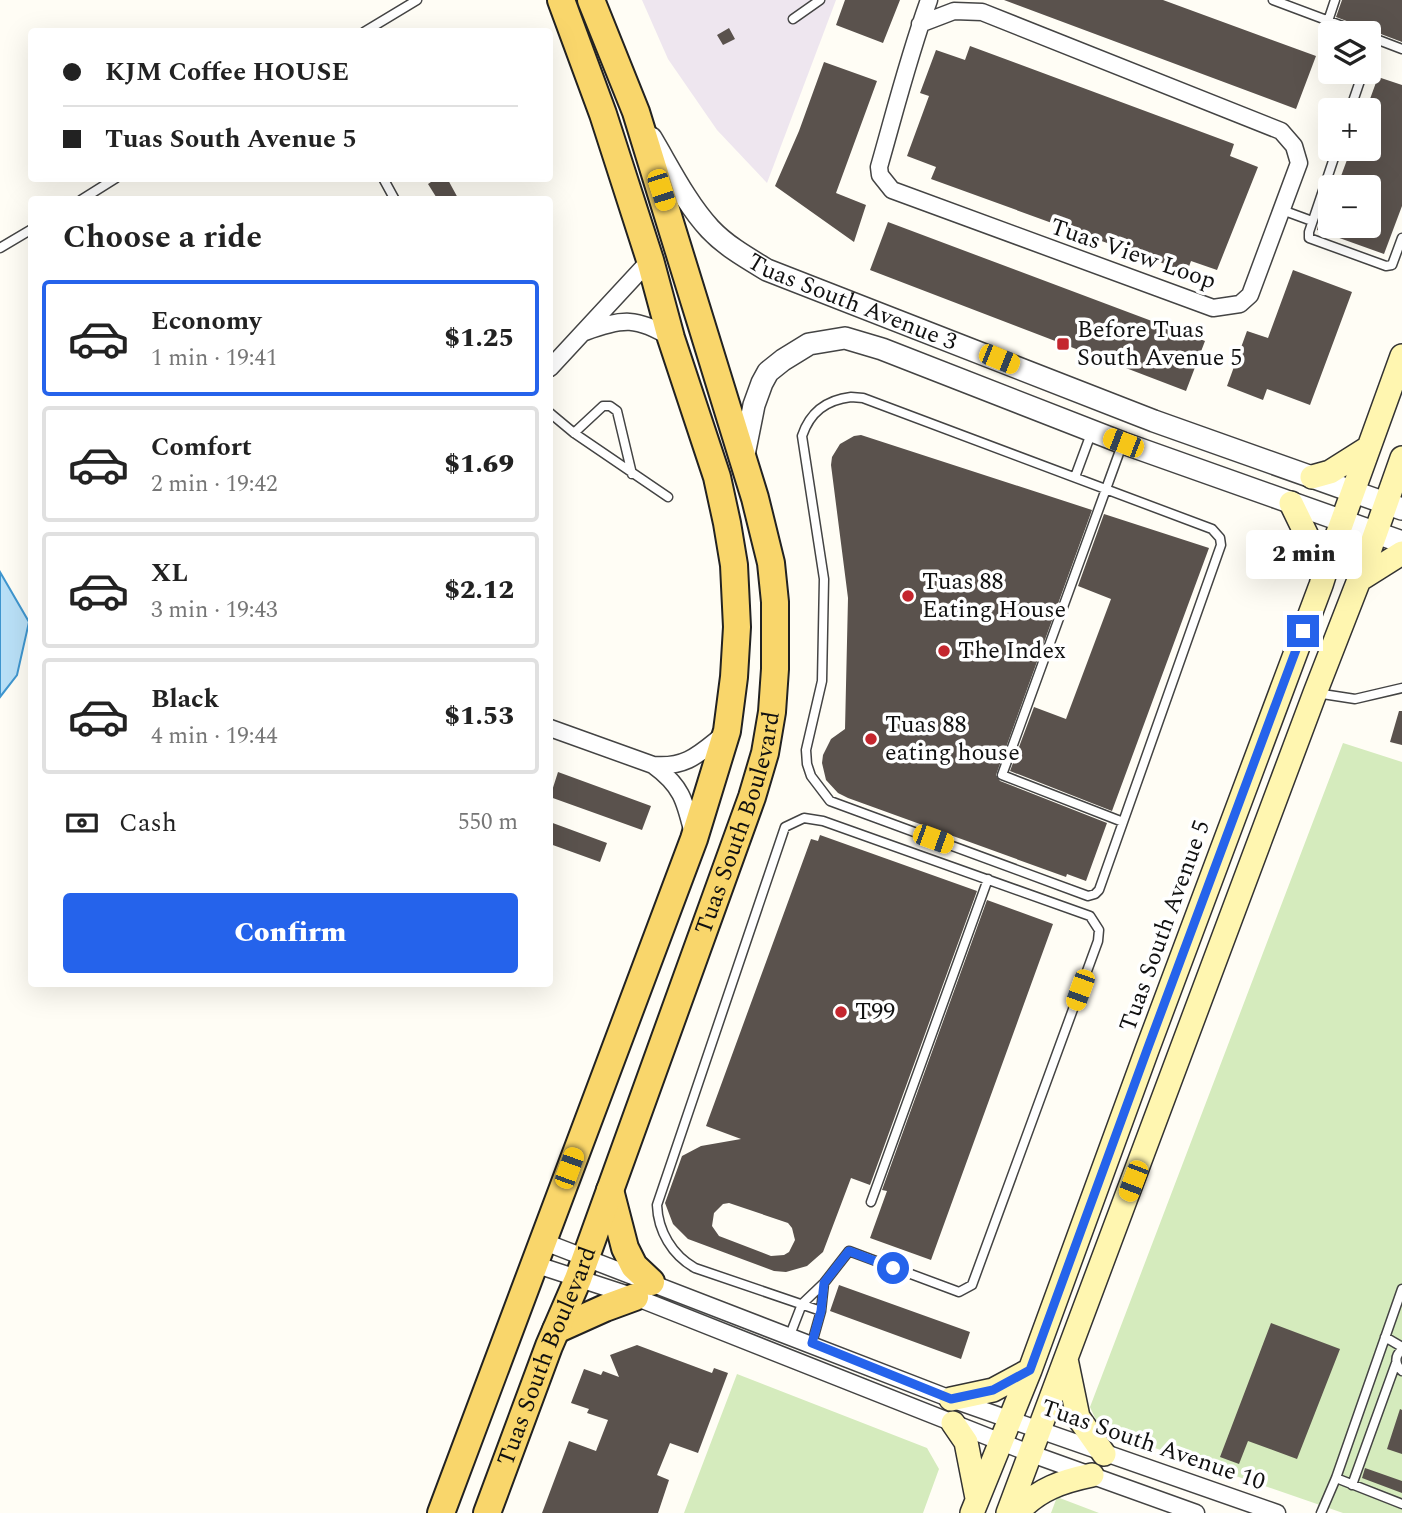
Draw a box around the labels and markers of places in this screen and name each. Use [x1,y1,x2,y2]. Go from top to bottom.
place label: Before Tuas South Avenue 5 [1077,312,1242,376]
marker: Before Tuas South Avenue 5 [1055,336,1071,352]
place label: Tuas 88 Eating House [922,564,1066,628]
marker: Tuas 88 Eating House [900,588,916,604]
place label: The Index [958,633,1066,669]
marker: The Index [936,643,952,659]
place label: Tuas 88 eating house [885,707,1020,771]
marker: Tuas 88 eating house [863,731,879,747]
place label: T99 [855,994,895,1030]
marker: T99 [833,1004,849,1020]

